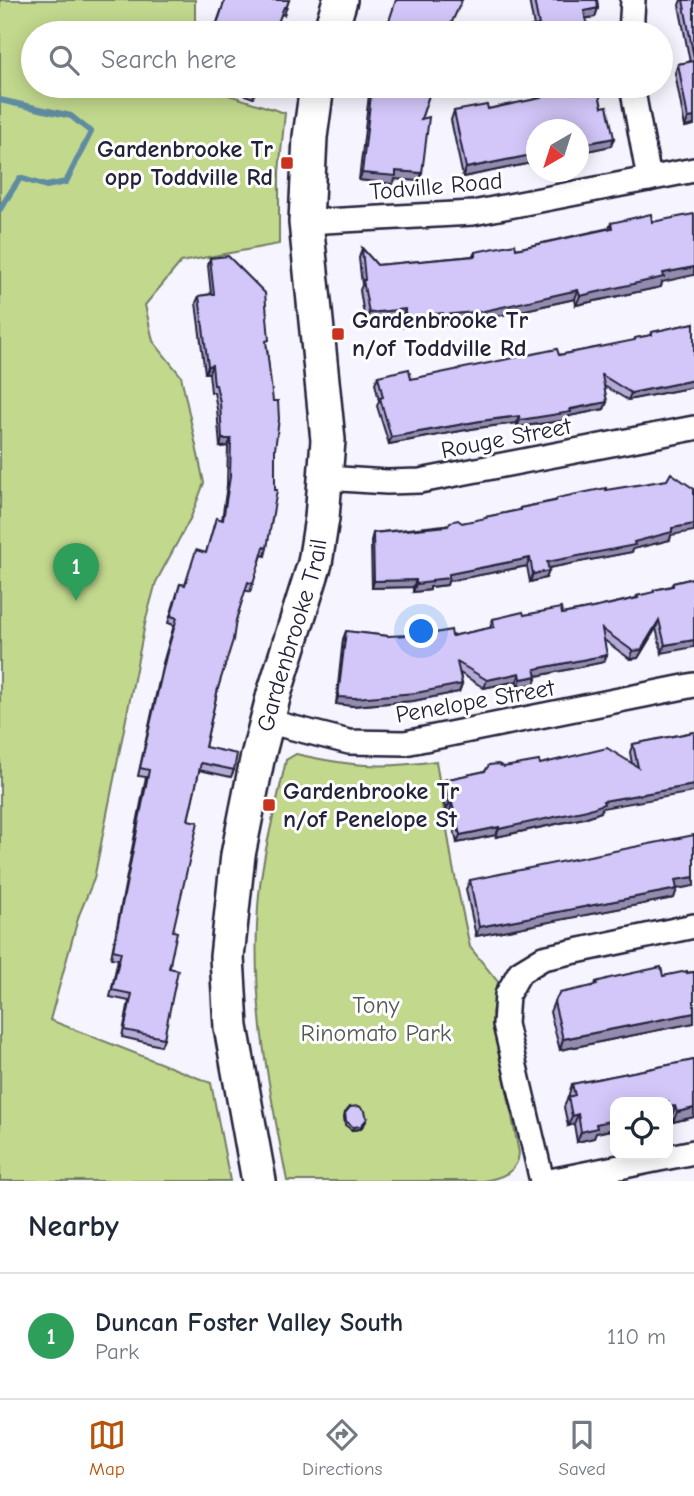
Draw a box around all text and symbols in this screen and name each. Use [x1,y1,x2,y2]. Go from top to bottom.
search box [21,21,673,98]
icon: search [45,41,83,79]
text: Search here [101,45,236,75]
north arrow [526,119,589,182]
place label: Gardenbrooke Tr opp Toddville Rd [97,135,273,191]
marker: Gardenbrooke Tr opp Toddville Rd [279,155,295,171]
street label: Todville Road [368,166,504,206]
place label: Gardenbrooke Tr n/of Toddville Rd [352,306,528,362]
marker: Gardenbrooke Tr n/of Toddville Rd [330,326,346,342]
street label: Rouge Street [439,411,574,464]
street label: Gardenbrooke Trail [251,537,333,734]
pin: 1 [53,543,99,601]
your location [404,614,438,648]
street label: Penelope Street [393,673,558,729]
place label: Gardenbrooke Tr n/of Penelope St [283,777,459,833]
marker: Gardenbrooke Tr n/of Penelope St [261,797,277,813]
park label: Tony Rinomato Park [301,991,452,1047]
map controls [610,1097,673,1160]
button: locate [610,1097,673,1160]
text: Nearby [28,1209,119,1244]
text: Duncan Foster Valley South [95,1308,403,1338]
text: 1 [46,1323,56,1350]
text: 110 m [607,1323,666,1350]
text: Park [95,1338,139,1365]
tab: Map [88,1416,126,1480]
tab: Directions [302,1416,382,1480]
tab: Saved [559,1416,606,1480]

